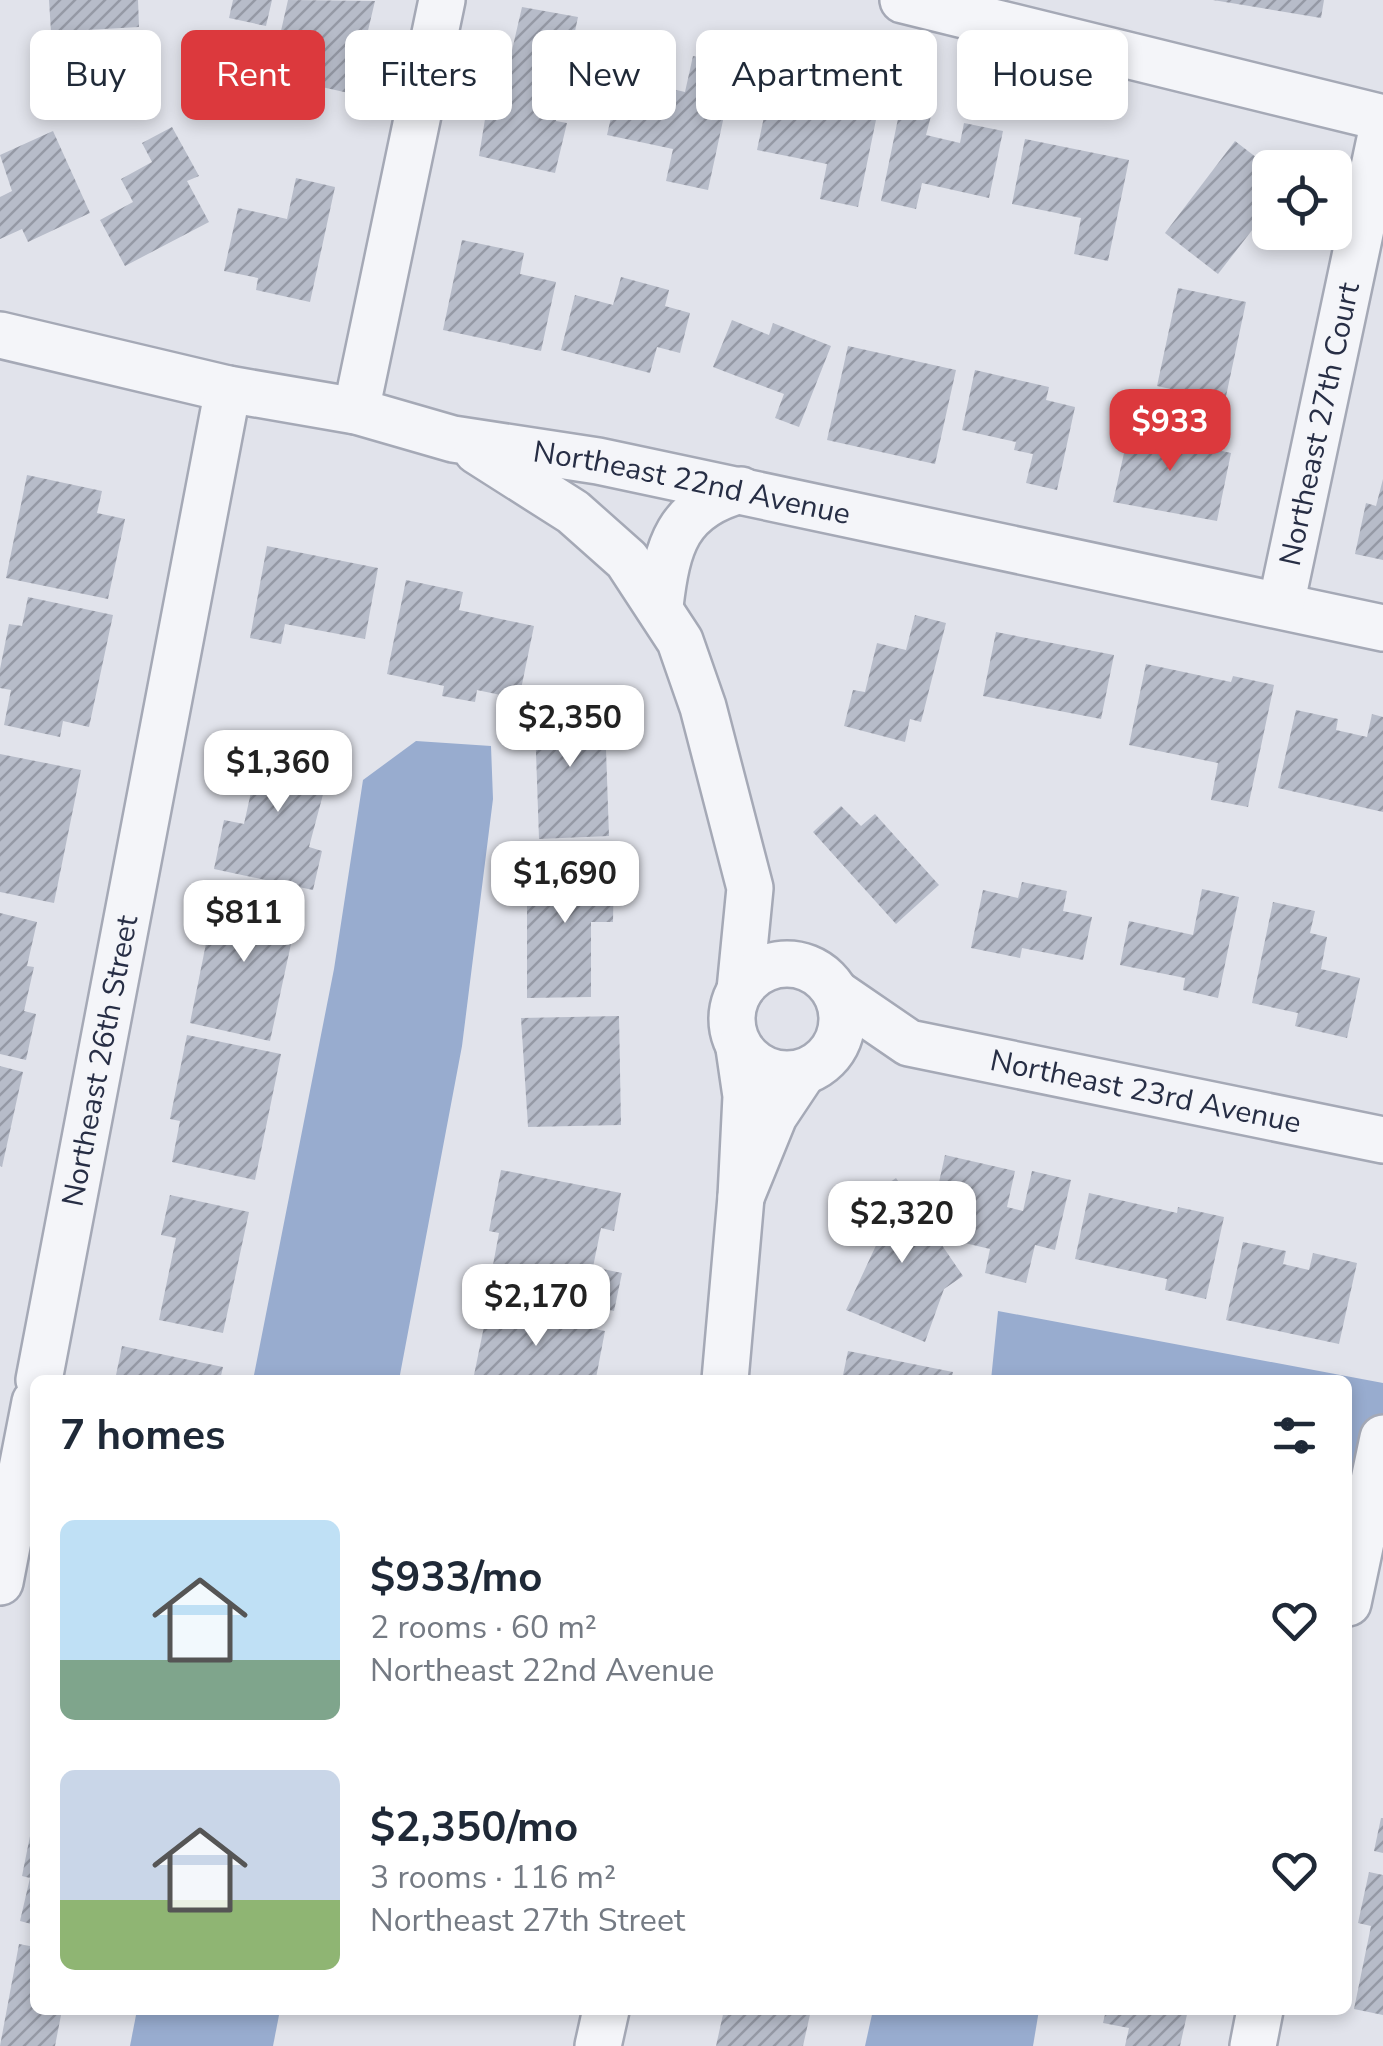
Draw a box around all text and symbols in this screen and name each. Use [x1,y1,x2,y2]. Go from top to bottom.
chip: Buy [30,30,161,120]
chip: Rent [181,30,325,120]
chip: Filters [345,30,512,120]
chip: New [532,30,676,120]
chip: Apartment [696,30,937,120]
chip: House [957,30,1128,120]
map controls [1252,150,1352,250]
button: locate [1252,150,1352,250]
street label: Northeast 27th Court [1269,278,1370,569]
pin: $933 [1111,389,1229,474]
text: $933 [1132,400,1208,443]
street label: Northeast 22nd Avenue [530,431,854,535]
pin: $2,350 [489,685,651,770]
text: $2,350 [518,696,622,739]
pin: $1,360 [197,730,359,815]
text: $1,360 [226,741,330,784]
pin: $1,690 [484,841,646,926]
text: $1,690 [513,852,617,895]
pin: $811 [185,880,303,965]
text: $811 [206,891,282,934]
street label: Northeast 26th Street [52,911,148,1210]
street label: Northeast 23rd Avenue [987,1040,1305,1143]
pin: $2,320 [821,1181,983,1266]
text: $2,320 [850,1192,954,1235]
pin: $2,170 [455,1264,617,1349]
text: $2,170 [484,1275,588,1318]
text: 7 homes [60,1407,225,1464]
icon: filters [1267,1408,1322,1463]
text: $933/mo [370,1549,542,1606]
icon: home [140,1560,260,1680]
icon: heart [1267,1593,1322,1648]
text: 2 rooms · 60 m² [370,1606,597,1649]
text: Northeast 22nd Avenue [370,1649,714,1692]
text: $2,350/mo [370,1799,578,1856]
icon: home [140,1810,260,1930]
icon: heart [1267,1843,1322,1898]
text: 3 rooms · 116 m² [370,1856,616,1899]
text: Northeast 27th Street [370,1899,685,1942]

